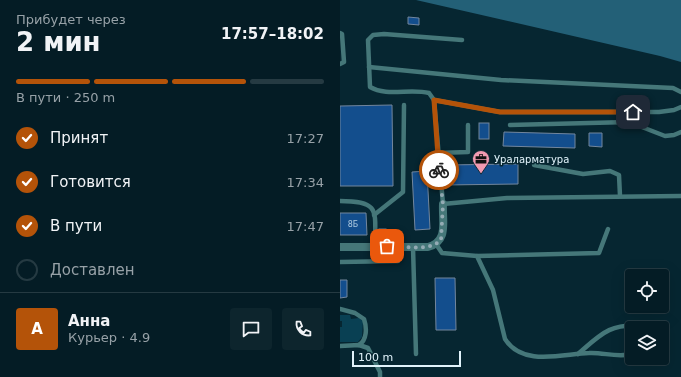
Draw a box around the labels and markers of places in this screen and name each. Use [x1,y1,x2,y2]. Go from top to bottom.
pin [616,95,650,129]
office icon: Ураларматура [471,149,491,174]
place label: Ураларматура [494,154,569,165]
pin [370,229,404,263]

